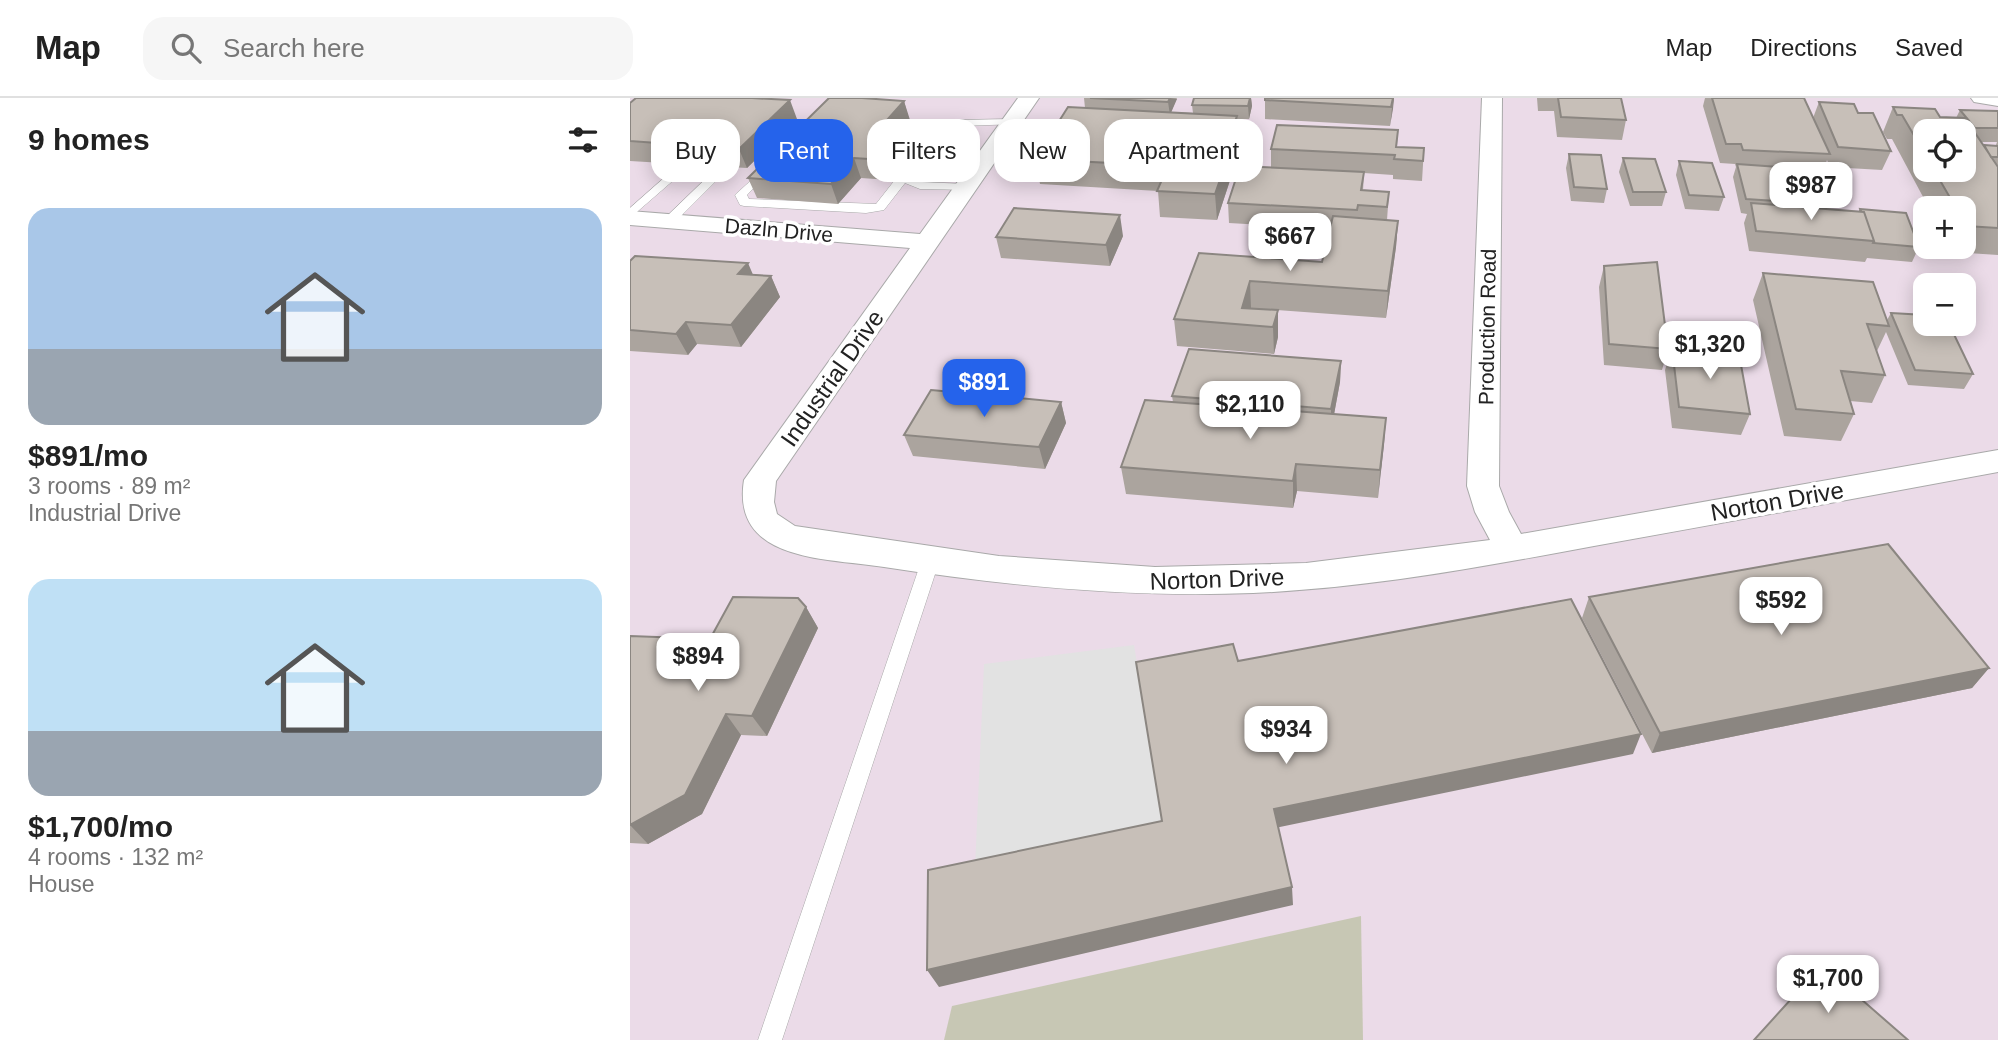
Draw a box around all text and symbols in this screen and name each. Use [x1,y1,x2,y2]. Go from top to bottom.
search box [143,17,633,80]
text: Map [35,29,101,66]
icon: search [167,29,205,67]
text: Search here [223,33,365,63]
text: Map [1666,34,1712,61]
text: Directions [1750,34,1857,61]
text: Saved [1895,34,1963,61]
chip: Buy [651,119,740,182]
chip: Rent [754,119,853,182]
chip: Filters [867,119,980,182]
chip: New [994,119,1090,182]
chip: Apartment [1104,119,1263,182]
map controls [1913,119,1976,336]
button: locate [1913,119,1976,182]
icon: filters [564,121,602,159]
text: 9 homes [28,123,150,156]
pin: $987 [1770,162,1852,222]
text: $987 [1785,172,1837,198]
button: + [1913,196,1976,259]
street label: Dazln Drive [724,214,834,246]
pin: $667 [1249,214,1331,273]
text: $667 [1264,223,1316,249]
street label: Production Road [1474,249,1500,405]
icon: home [252,254,378,380]
button: − [1913,273,1976,336]
street label: Industrial Drive [775,305,889,451]
pin: $1,320 [1653,322,1767,381]
text: $1,320 [1675,331,1745,357]
pin: $891 [943,360,1025,419]
text: $891 [958,369,1010,395]
pin: $2,110 [1193,382,1307,441]
text: $2,110 [1215,391,1285,417]
text: $891/mo [28,439,148,472]
text: 3 rooms · 89 m² [28,473,190,499]
street label: Norton Drive [1708,476,1846,526]
text: Industrial Drive [28,500,181,526]
street label: Norton Drive [1149,563,1285,595]
pin: $592 [1740,578,1822,637]
text: $592 [1755,587,1807,613]
icon: home [252,625,378,751]
pin: $894 [657,634,739,693]
text: $894 [672,643,724,669]
pin: $934 [1245,706,1327,766]
text: $934 [1260,716,1312,742]
text: $1,700/mo [28,810,173,843]
text: 4 rooms · 132 m² [28,844,203,870]
text: House [28,871,94,897]
pin: $1,700 [1771,956,1885,1015]
text: $1,700 [1793,965,1863,991]

